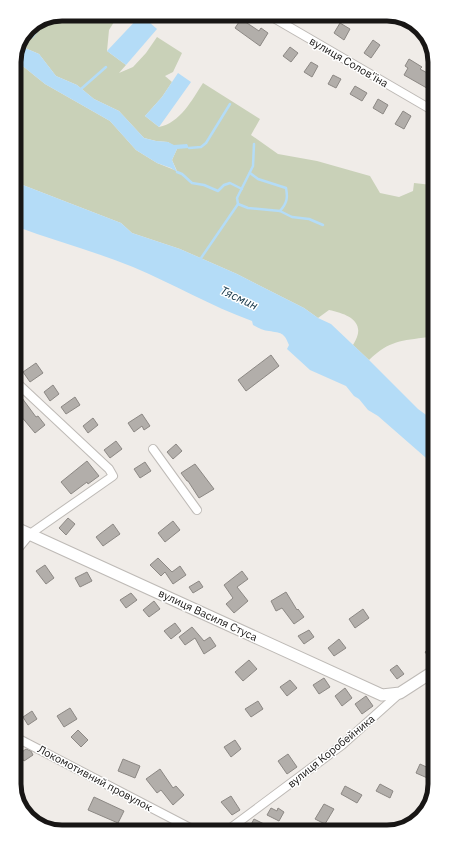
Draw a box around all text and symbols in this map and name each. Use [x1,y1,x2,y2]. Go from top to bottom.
street label: вулиця Солов'їна [307,34,391,90]
water label: Тясмин [218,282,261,313]
street label: вулиця Василя Стуса [156,586,260,644]
street label: вулиця Коробейника [284,711,378,791]
street label: Локомотивний провулок [35,742,155,814]

